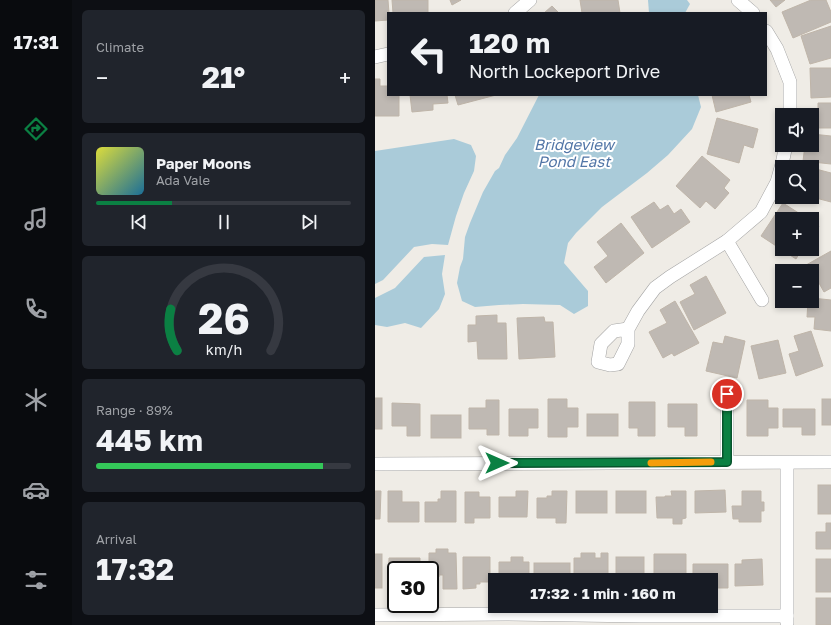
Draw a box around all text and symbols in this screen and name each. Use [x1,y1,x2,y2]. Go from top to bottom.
text: 120 m [469,26,550,59]
icon: left [403,28,455,80]
text: 17:31 [13,31,59,53]
text: Climate [96,39,144,55]
text: 21° [202,59,245,95]
text: North Lockeport Drive [469,60,660,82]
text: − [96,64,108,91]
text: + [339,64,351,91]
map controls [775,108,819,308]
button: sound [775,108,819,152]
icon: directions [22,115,50,143]
water label: Bridgeview Pond East [534,135,616,170]
text: Paper Moons [156,154,251,172]
button: search [775,160,819,204]
text: Ada Vale [156,172,210,188]
icon: music [22,205,50,233]
icon: previous [128,211,150,233]
icon: pause [213,211,235,233]
icon: next [298,211,320,233]
button: + [775,212,819,256]
button: − [775,264,819,308]
text: 26 [198,292,249,342]
icon: phone [22,295,50,323]
text: km/h [205,340,242,357]
pin [710,377,744,411]
icon: arrive [716,383,738,405]
icon: climate [22,386,50,414]
text: Range · 89% [96,402,173,418]
text: 445 km [96,422,203,458]
position arrow [476,442,518,484]
icon: car [22,476,50,504]
text: Arrival [96,531,137,547]
text: 17:32 [96,551,174,587]
speed limit sign: 30 [387,561,439,613]
icon: filters [22,566,50,594]
text: 17:32 · 1 min · 160 m [530,584,676,602]

